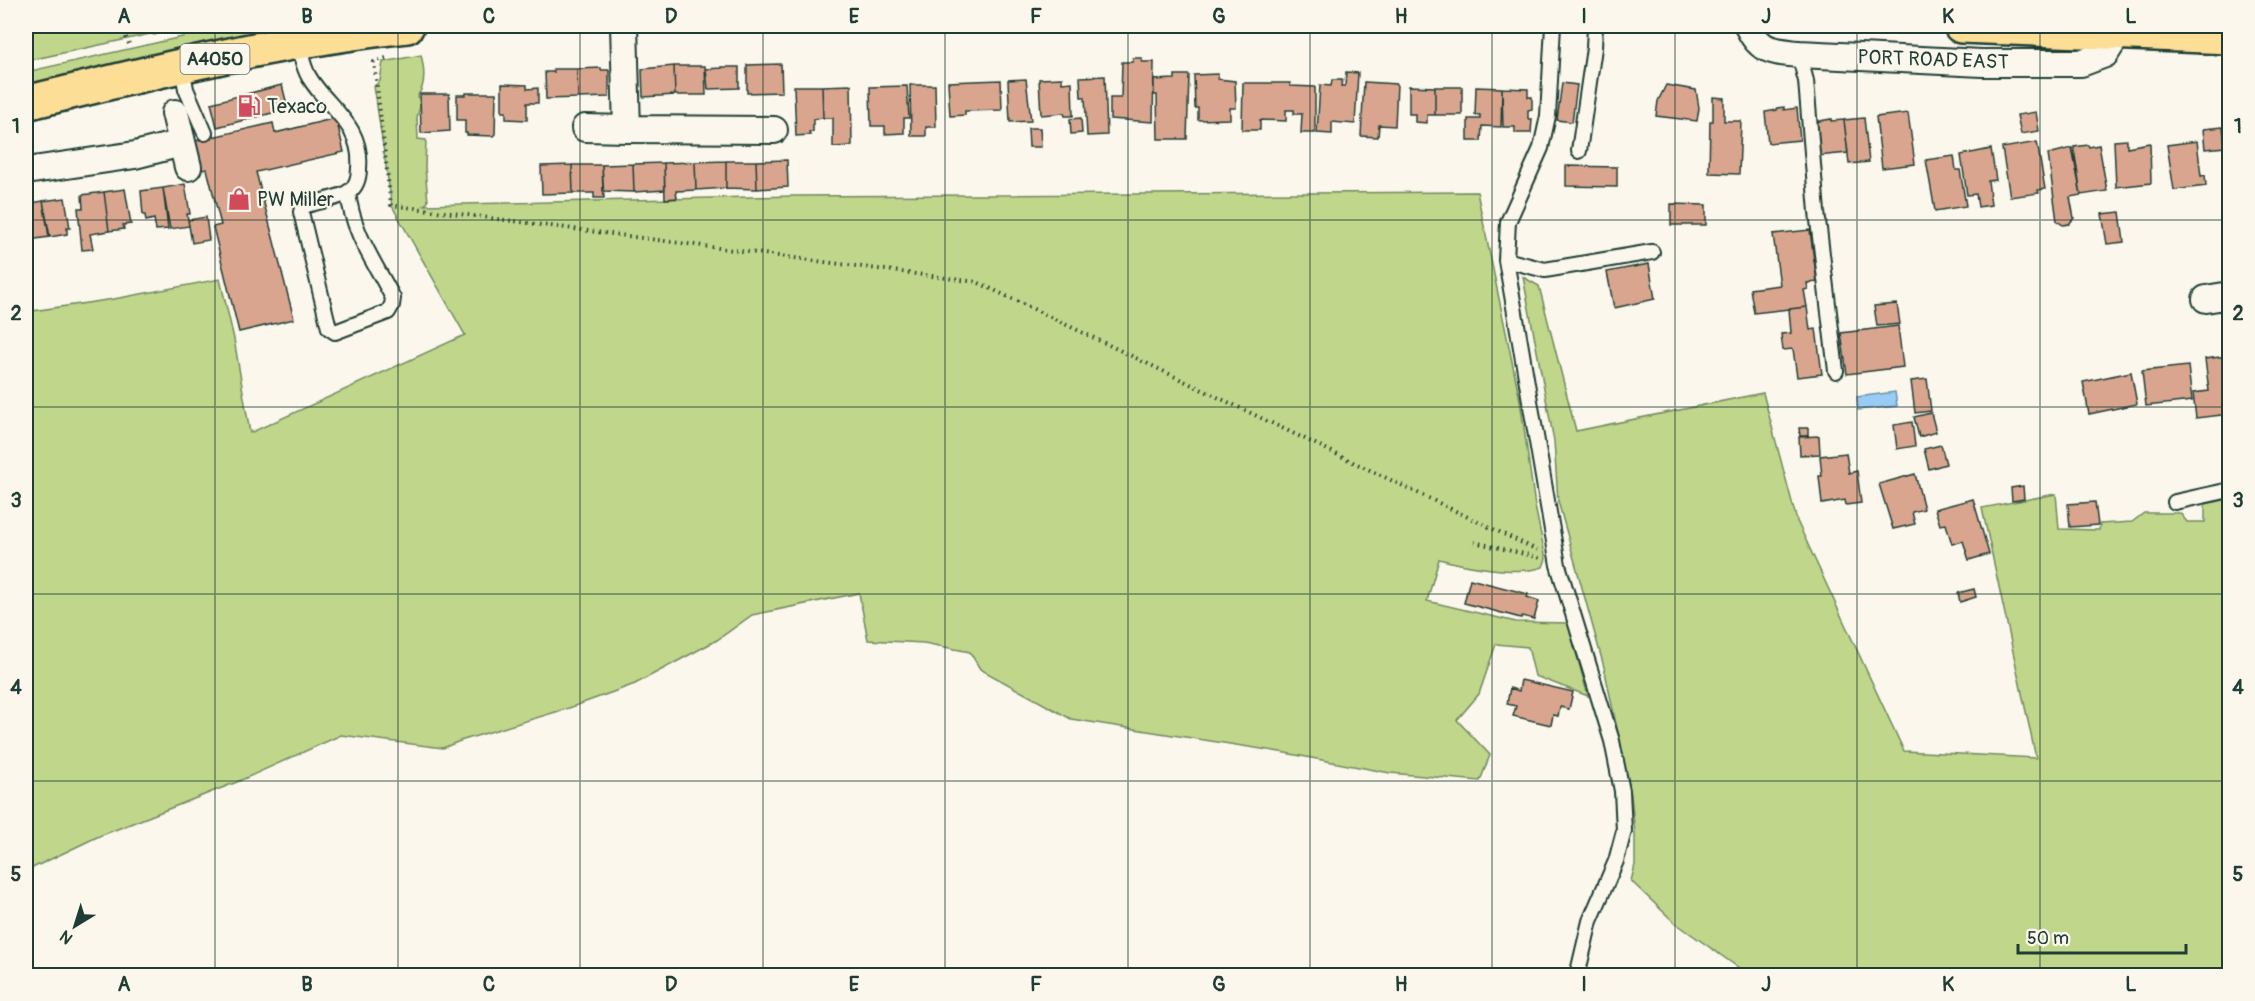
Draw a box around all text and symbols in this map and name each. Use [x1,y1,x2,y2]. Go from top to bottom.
text: A [118,4,131,29]
text: B [301,4,313,29]
text: C [483,4,495,29]
text: D [665,4,678,29]
text: E [849,4,860,29]
text: F [1030,4,1042,29]
text: G [1212,4,1226,29]
text: H [1395,4,1408,29]
text: I [1581,4,1587,29]
text: J [1761,4,1771,29]
text: K [1942,4,1954,29]
text: L [2125,4,2137,29]
road number: A4050 [180,44,250,74]
street label: PORT ROAD EAST [1857,44,2009,75]
fuel station icon: Texaco [236,93,262,119]
place label: Texaco [267,94,327,119]
text: 1 [12,114,20,139]
text: 1 [2234,114,2242,139]
shop icon: PW Miller [226,186,252,212]
place label: PW Miller [257,187,334,212]
text: 2 [10,301,22,326]
text: 2 [2232,301,2244,326]
text: 3 [10,488,22,513]
text: 3 [2232,488,2244,513]
text: 4 [10,675,22,700]
text: 4 [2232,675,2244,700]
text: 5 [11,862,22,887]
text: 5 [2233,862,2244,887]
north arrow [45,896,105,956]
scale bar [2018,917,2186,955]
text: N [56,926,77,948]
text: 50 m [2027,927,2069,950]
text: A [118,972,131,997]
text: B [301,972,313,997]
text: C [483,972,495,997]
text: D [665,972,678,997]
text: E [849,972,860,997]
text: F [1030,972,1042,997]
text: G [1212,972,1226,997]
text: H [1395,972,1408,997]
text: I [1581,972,1587,997]
text: J [1761,972,1771,997]
text: K [1942,972,1954,997]
text: L [2125,972,2137,997]

